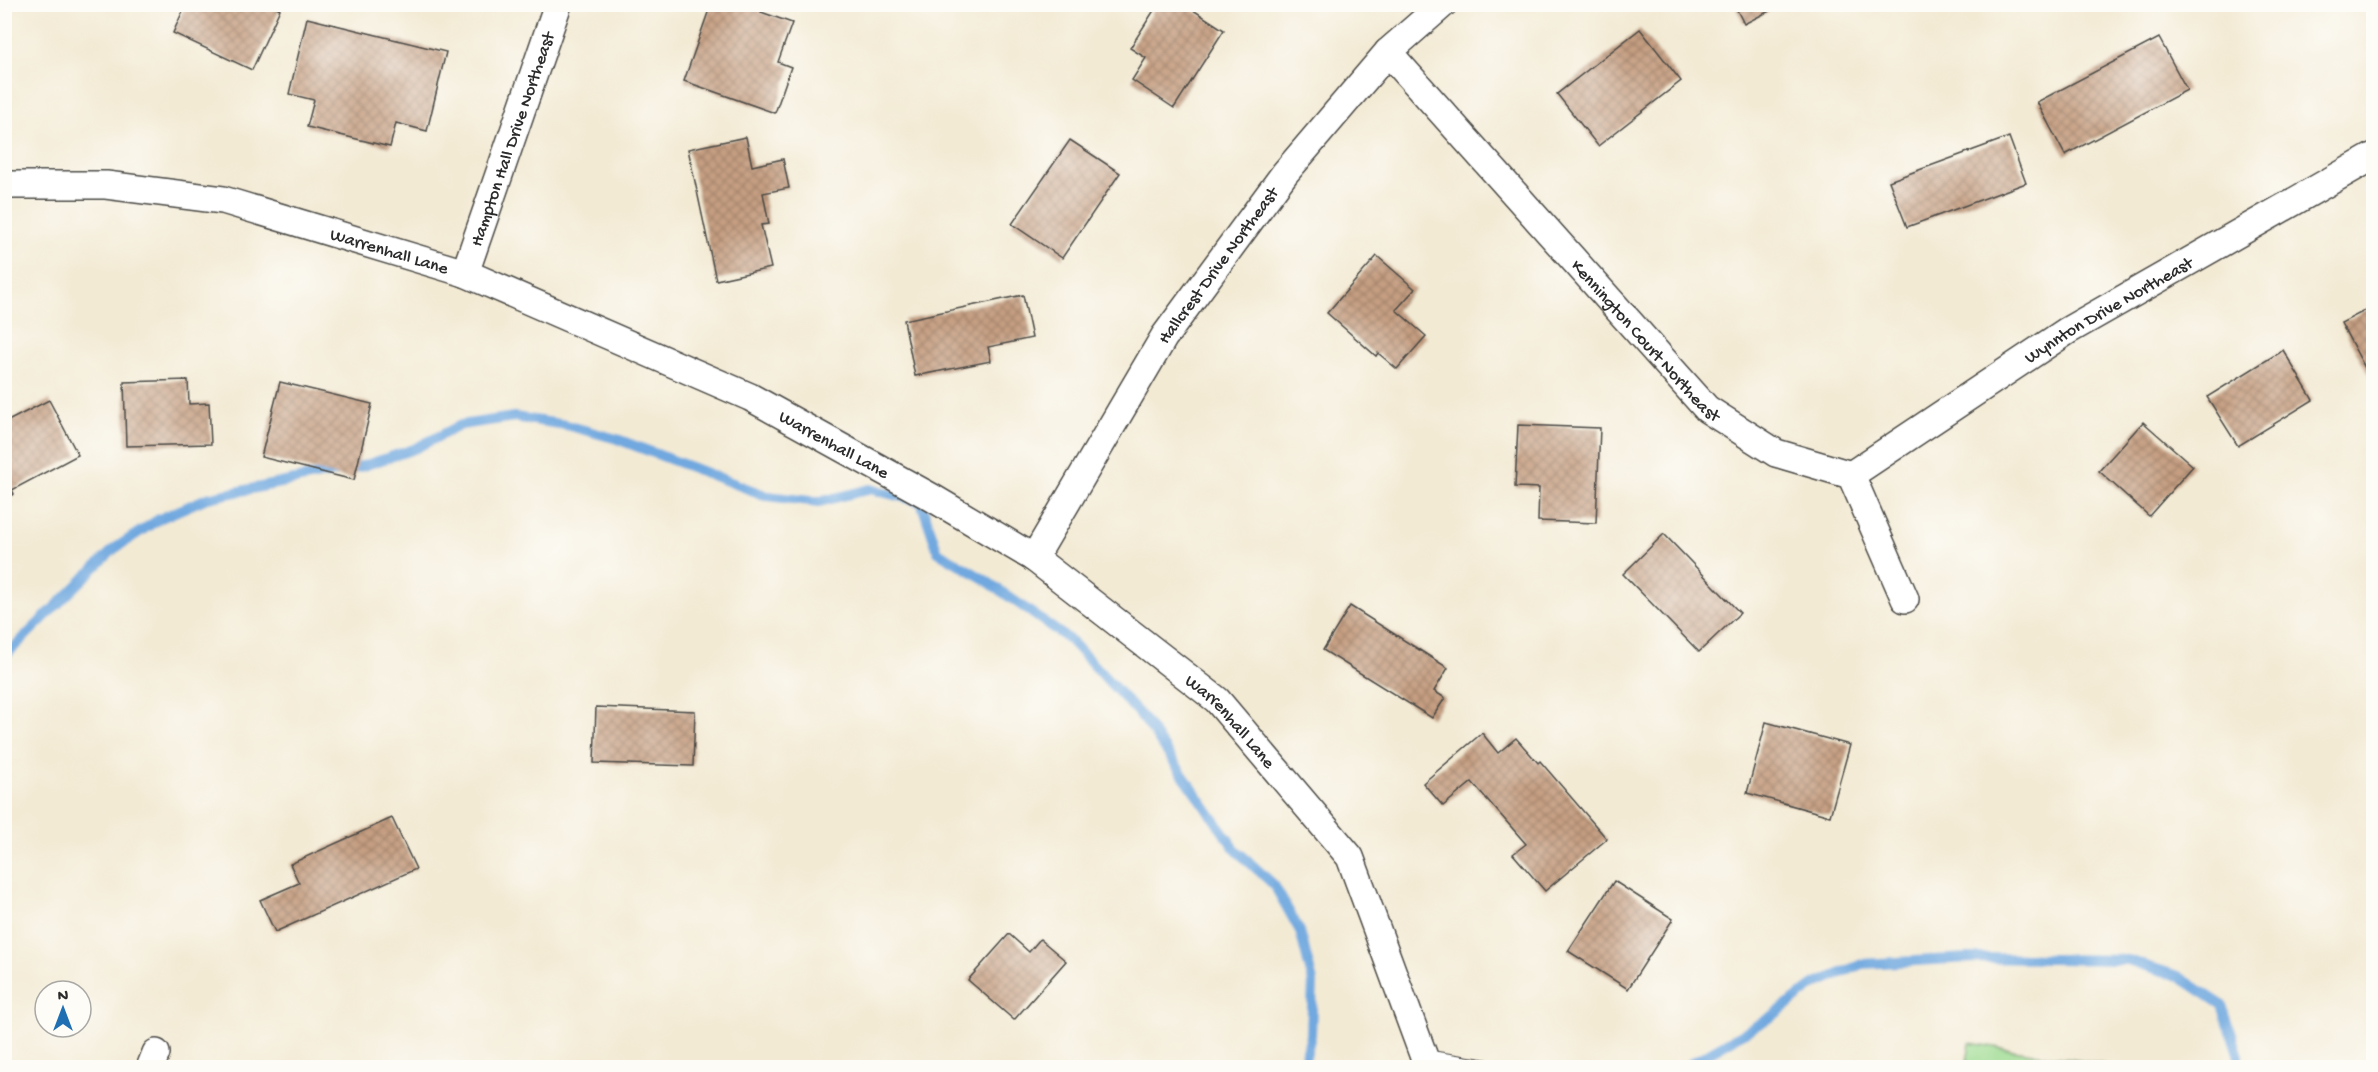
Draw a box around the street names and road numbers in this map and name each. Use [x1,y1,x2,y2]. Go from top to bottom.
street label: Hampton Hall Drive Northeast [467,28,561,249]
street label: Hallcrest Drive Northeast [1154,183,1285,348]
street label: Warrenhall Lane [327,225,451,281]
street label: Wynnton Drive Northeast [2021,253,2199,369]
street label: Kennington Court Northeast [1566,256,1725,428]
street label: Warrenhall Lane [775,407,892,485]
street label: Warrenhall Lane [1180,671,1279,774]

